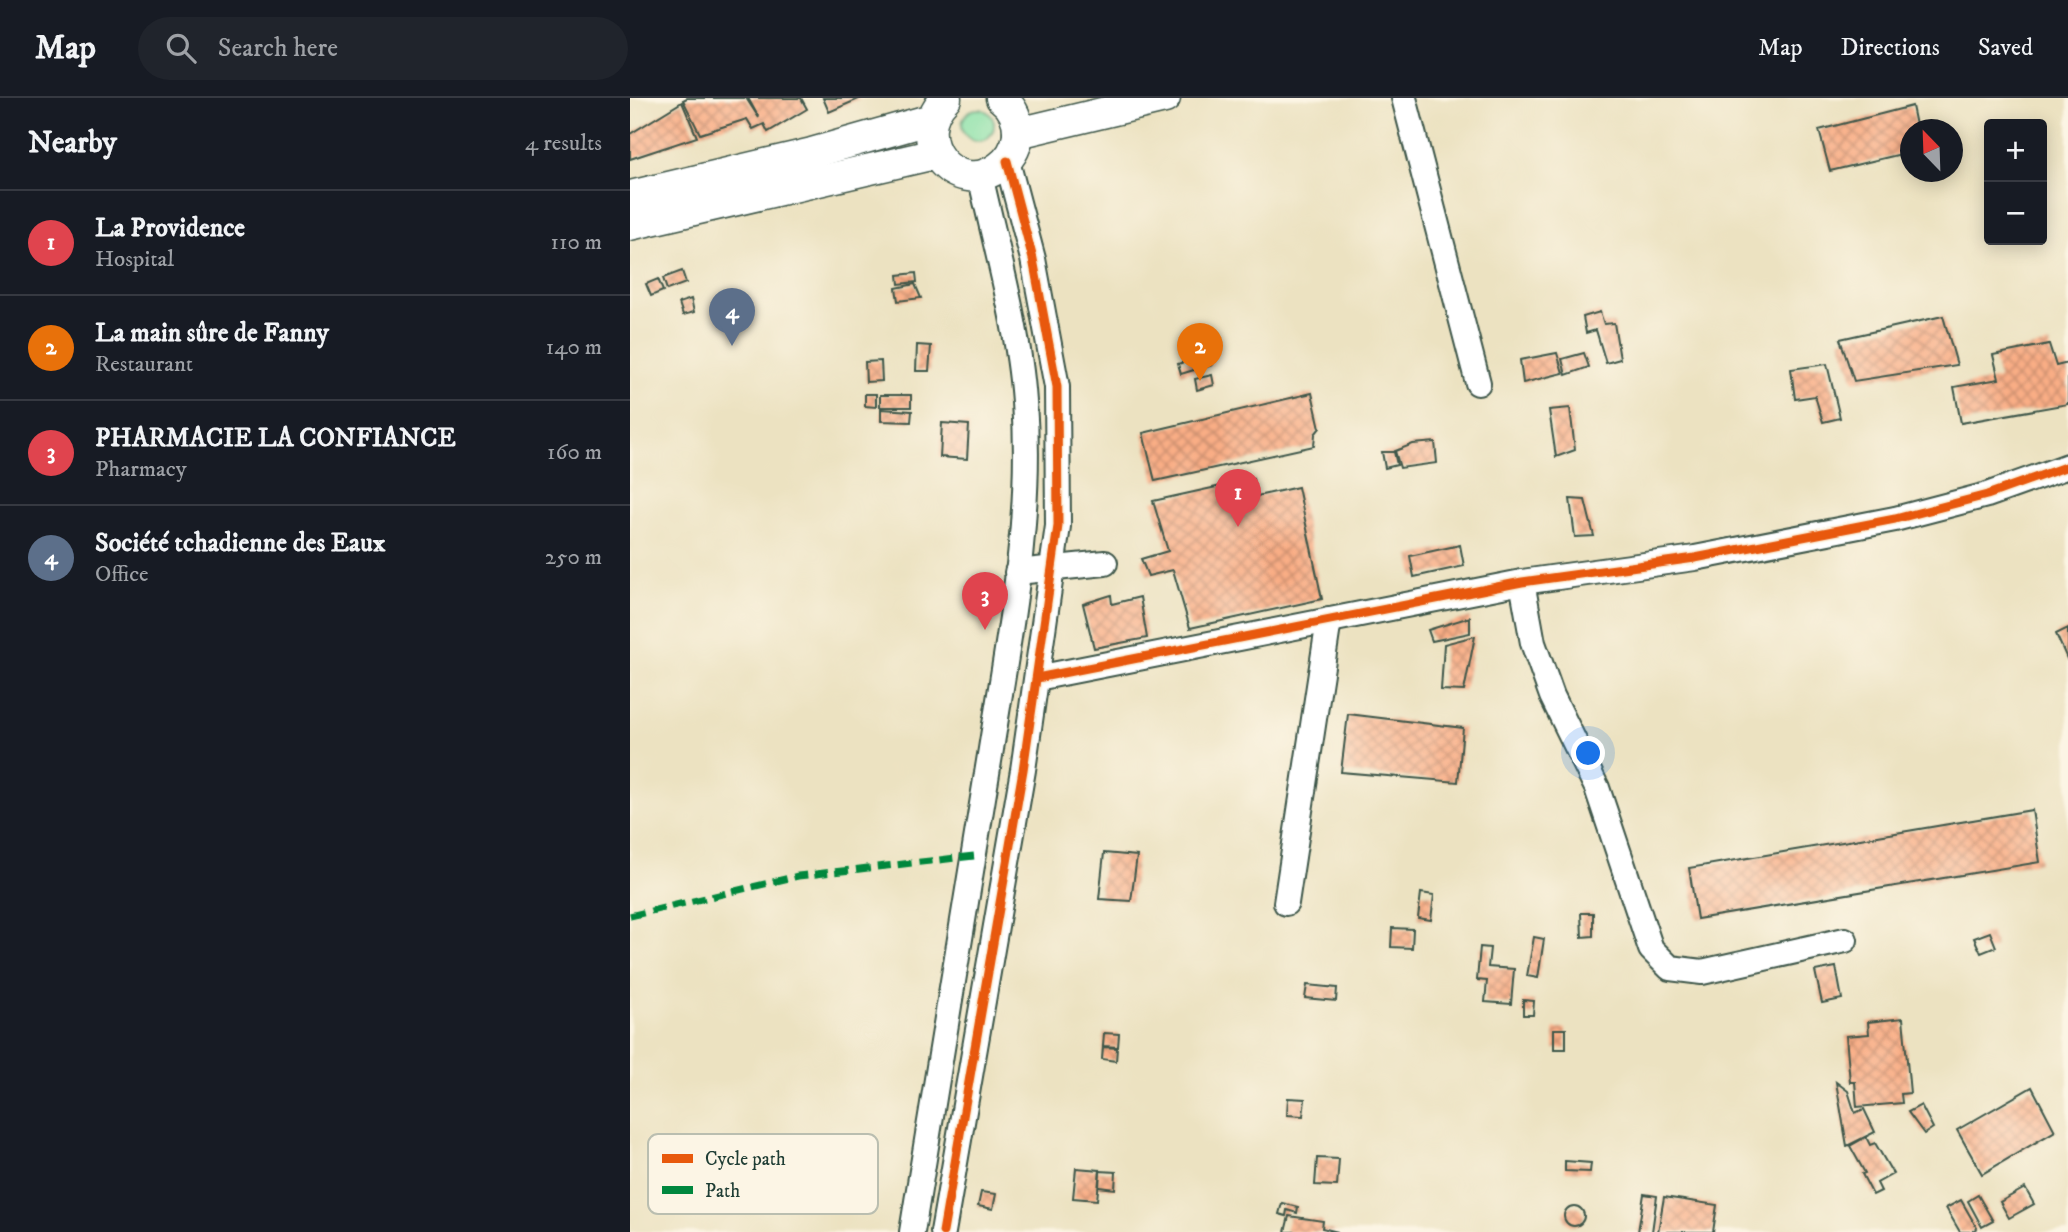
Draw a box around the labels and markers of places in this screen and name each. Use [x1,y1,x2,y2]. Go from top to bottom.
pin: 4 [709,288,755,346]
pin: 2 [1177,323,1223,381]
pin: 1 [1215,469,1261,527]
pin: 3 [962,572,1008,630]

